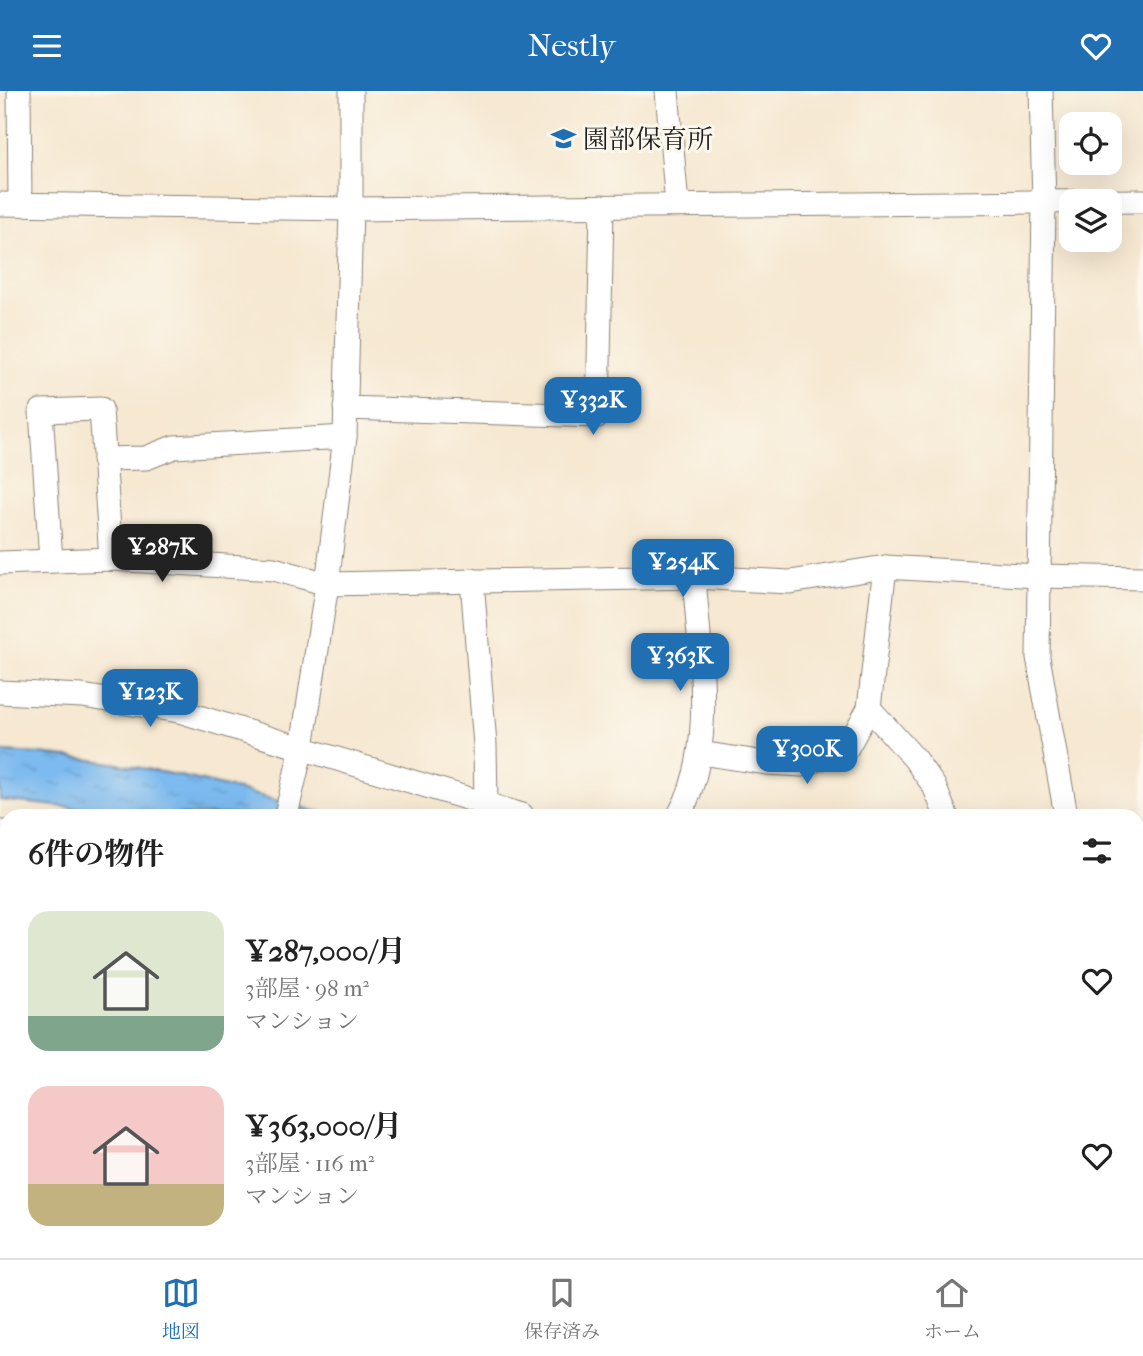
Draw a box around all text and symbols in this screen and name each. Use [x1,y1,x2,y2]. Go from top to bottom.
icon: menu [28,27,66,65]
text: Nestly [528,27,616,64]
icon: heart [1077,27,1115,65]
map controls [1059,112,1122,252]
button: locate [1059,112,1122,175]
place label: 園部保育所 [583,124,713,155]
school or university icon: 園部保育所 [549,125,577,153]
button: layers [1059,189,1122,252]
pin: ¥332K [544,377,642,437]
text: ¥332K [560,386,626,413]
pin: ¥287K [113,525,211,584]
text: ¥287K [127,533,197,560]
pin: ¥254K [634,539,732,599]
text: ¥254K [648,548,718,575]
pin: ¥363K [631,633,729,693]
text: ¥363K [647,642,713,669]
pin: ¥123K [101,669,199,729]
text: ¥123K [118,678,182,705]
pin: ¥300K [758,727,856,786]
text: ¥300K [772,735,842,762]
icon: filters [1078,832,1116,870]
text: 6件の物件 [28,837,164,872]
text: ¥287,000/月 [245,934,406,969]
icon: home [84,939,168,1023]
icon: heart [1078,962,1116,1000]
text: 3部屋 · 98 m² [245,975,369,1002]
text: マンション [245,1008,359,1035]
text: ¥363,000/月 [245,1109,402,1144]
icon: home [84,1114,168,1198]
icon: heart [1078,1137,1116,1175]
text: 3部屋 · 116 m² [245,1150,374,1177]
text: マンション [245,1183,359,1210]
tab: 地図 [162,1274,200,1343]
tab: 保存済み [524,1274,600,1343]
tab: ホーム [924,1274,981,1343]

